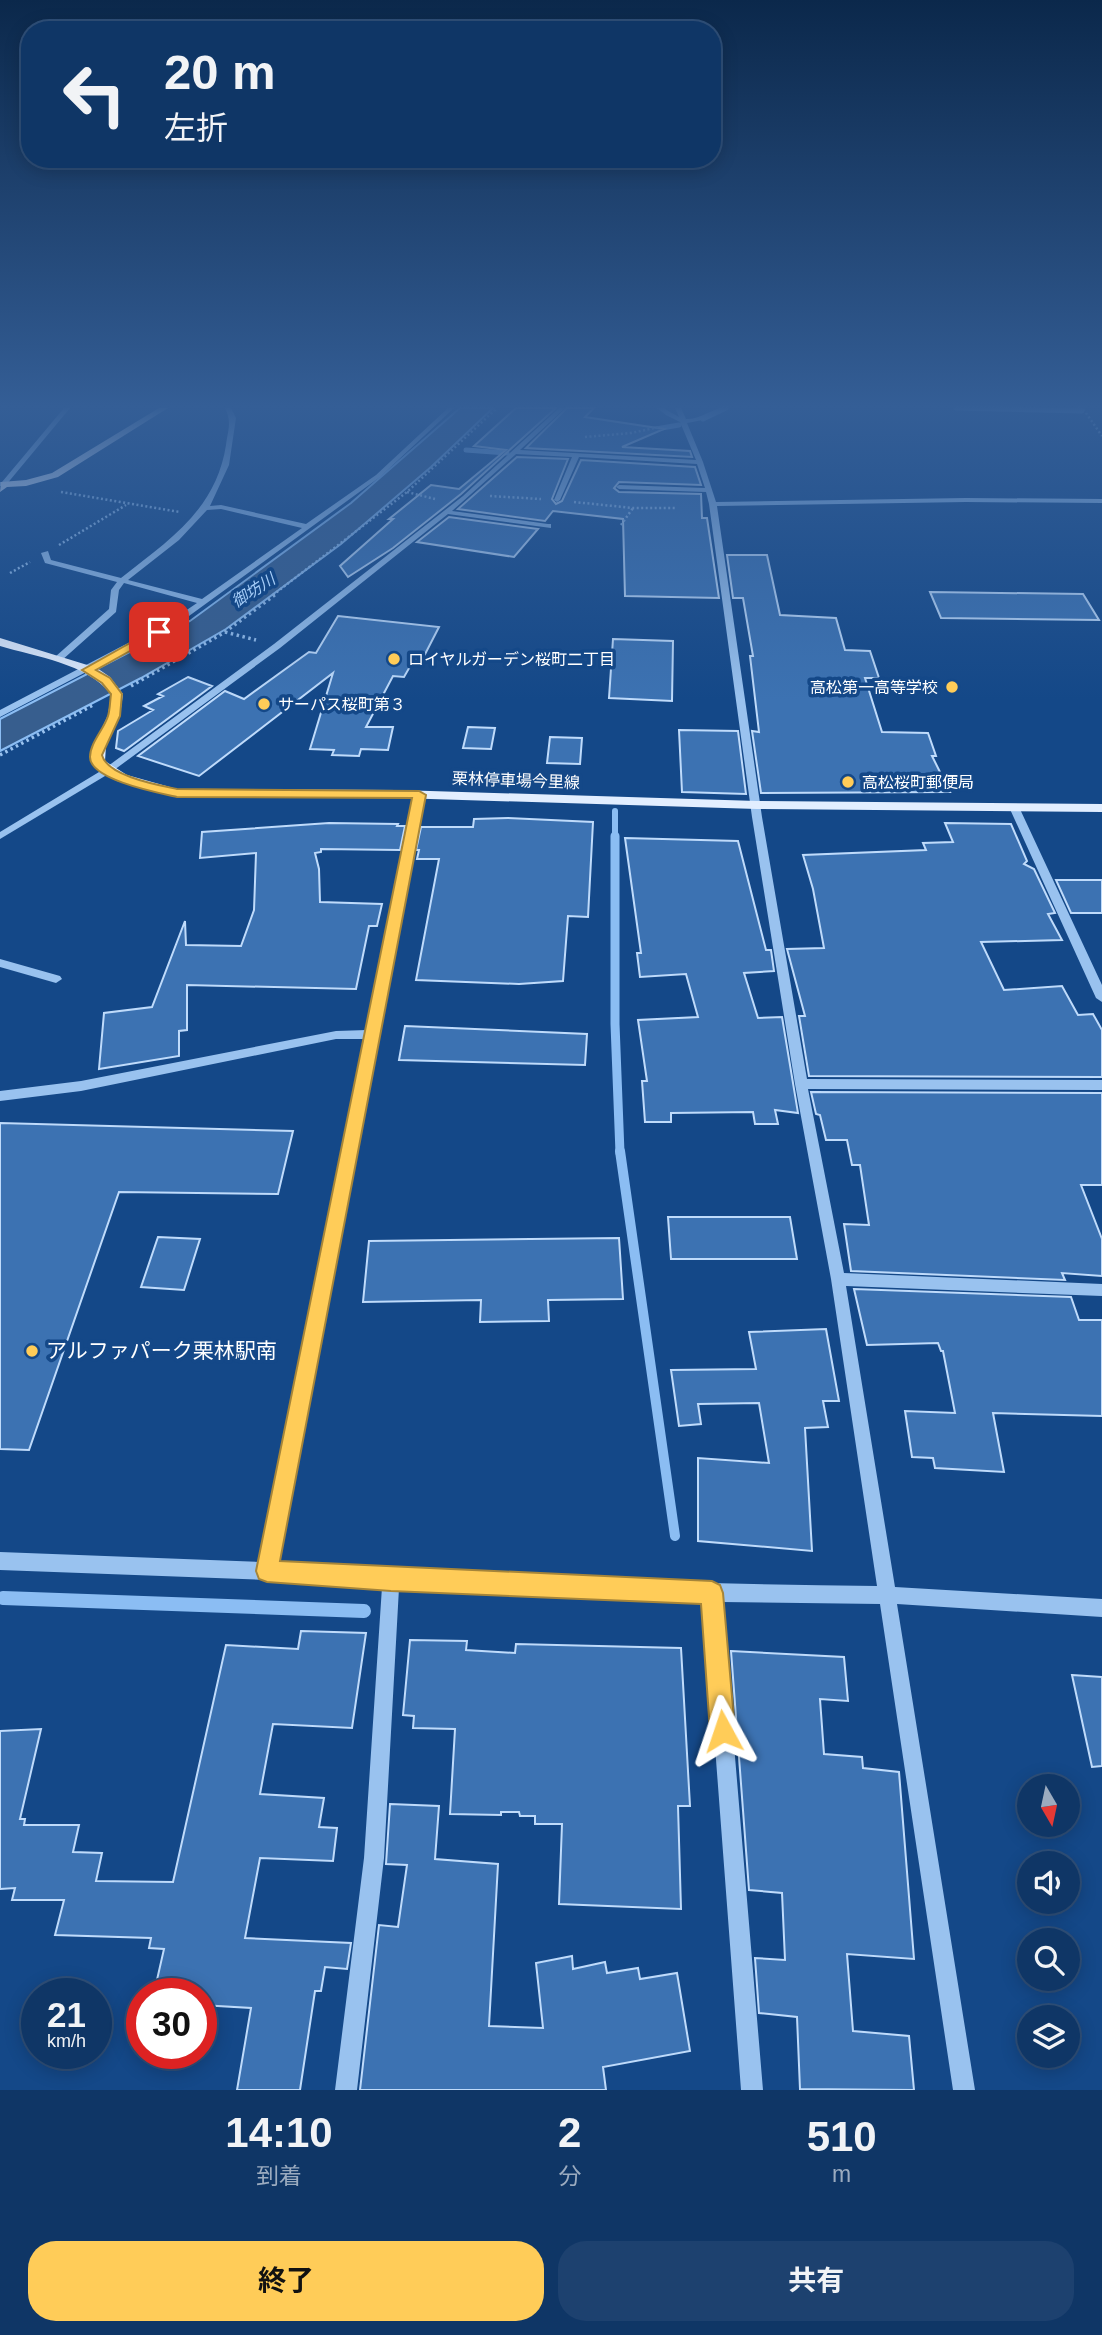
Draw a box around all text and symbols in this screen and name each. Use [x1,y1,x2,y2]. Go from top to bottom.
text: 20 m [164,45,276,99]
icon: left [49,49,140,140]
text: 左折 [164,110,228,146]
water label: 御坊川 [229,569,280,611]
pin [129,602,189,662]
icon: arrive [140,613,178,651]
marker: ロイヤルガーデン桜町二丁目 [386,651,402,667]
place label: ロイヤルガーデン桜町二丁目 [408,651,615,668]
place label: 高松第一高等学校 [810,679,938,696]
marker: 高松第一高等学校 [944,679,960,695]
marker: サーパス桜町第３ [256,696,272,712]
place label: サーパス桜町第３ [278,696,406,713]
street label: 栗林停車場今里線 [452,770,580,791]
marker: 高松桜町郵便局 [840,774,856,790]
place label: 高松桜町郵便局 [862,774,974,791]
place label: アルファパーク栗林駅南 [46,1339,277,1362]
marker: アルファパーク栗林駅南 [24,1343,40,1359]
position arrow [686,1694,760,1768]
north arrow [1017,1774,1080,1838]
map controls [1017,1774,1080,2068]
button: sound [1017,1851,1080,1914]
button: search [1017,1928,1080,1991]
speed limit sign: 30 [126,1978,217,2069]
text: 21 [47,1995,86,2034]
button: layers [1017,2005,1080,2068]
text: km/h [47,2031,86,2051]
text: 14:10 [225,2109,333,2156]
text: 2 [558,2109,581,2156]
text: 510 [807,2113,877,2160]
text: m [832,2161,851,2187]
text: 到着 [256,2163,302,2189]
text: 分 [558,2163,581,2189]
button: 終了 [28,2241,544,2321]
button: 共有 [558,2241,1074,2321]

